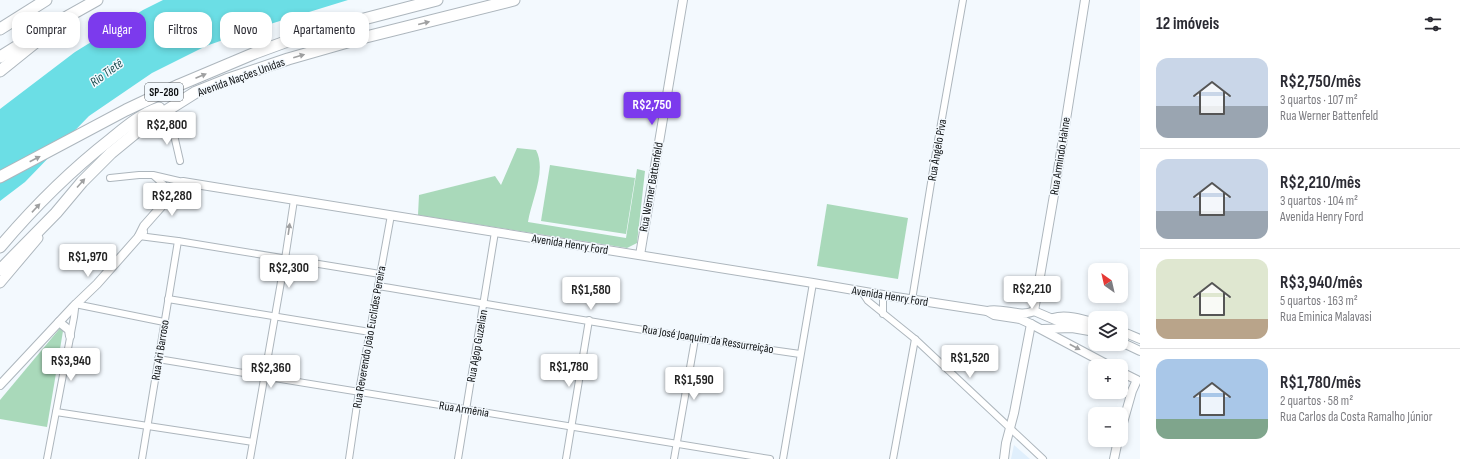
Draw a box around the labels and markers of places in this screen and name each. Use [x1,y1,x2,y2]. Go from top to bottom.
pin: R$2,750 [615,92,689,126]
pin: R$2,800 [130,112,204,146]
pin: R$2,280 [135,183,209,217]
pin: R$1,970 [51,244,125,278]
pin: R$2,300 [252,255,326,289]
pin: R$2,210 [995,276,1069,310]
pin: R$1,580 [554,277,628,311]
pin: R$1,520 [933,345,1007,379]
pin: R$3,940 [34,348,108,382]
pin: R$1,780 [532,354,606,388]
pin: R$2,360 [234,355,308,389]
pin: R$1,590 [657,367,731,401]

